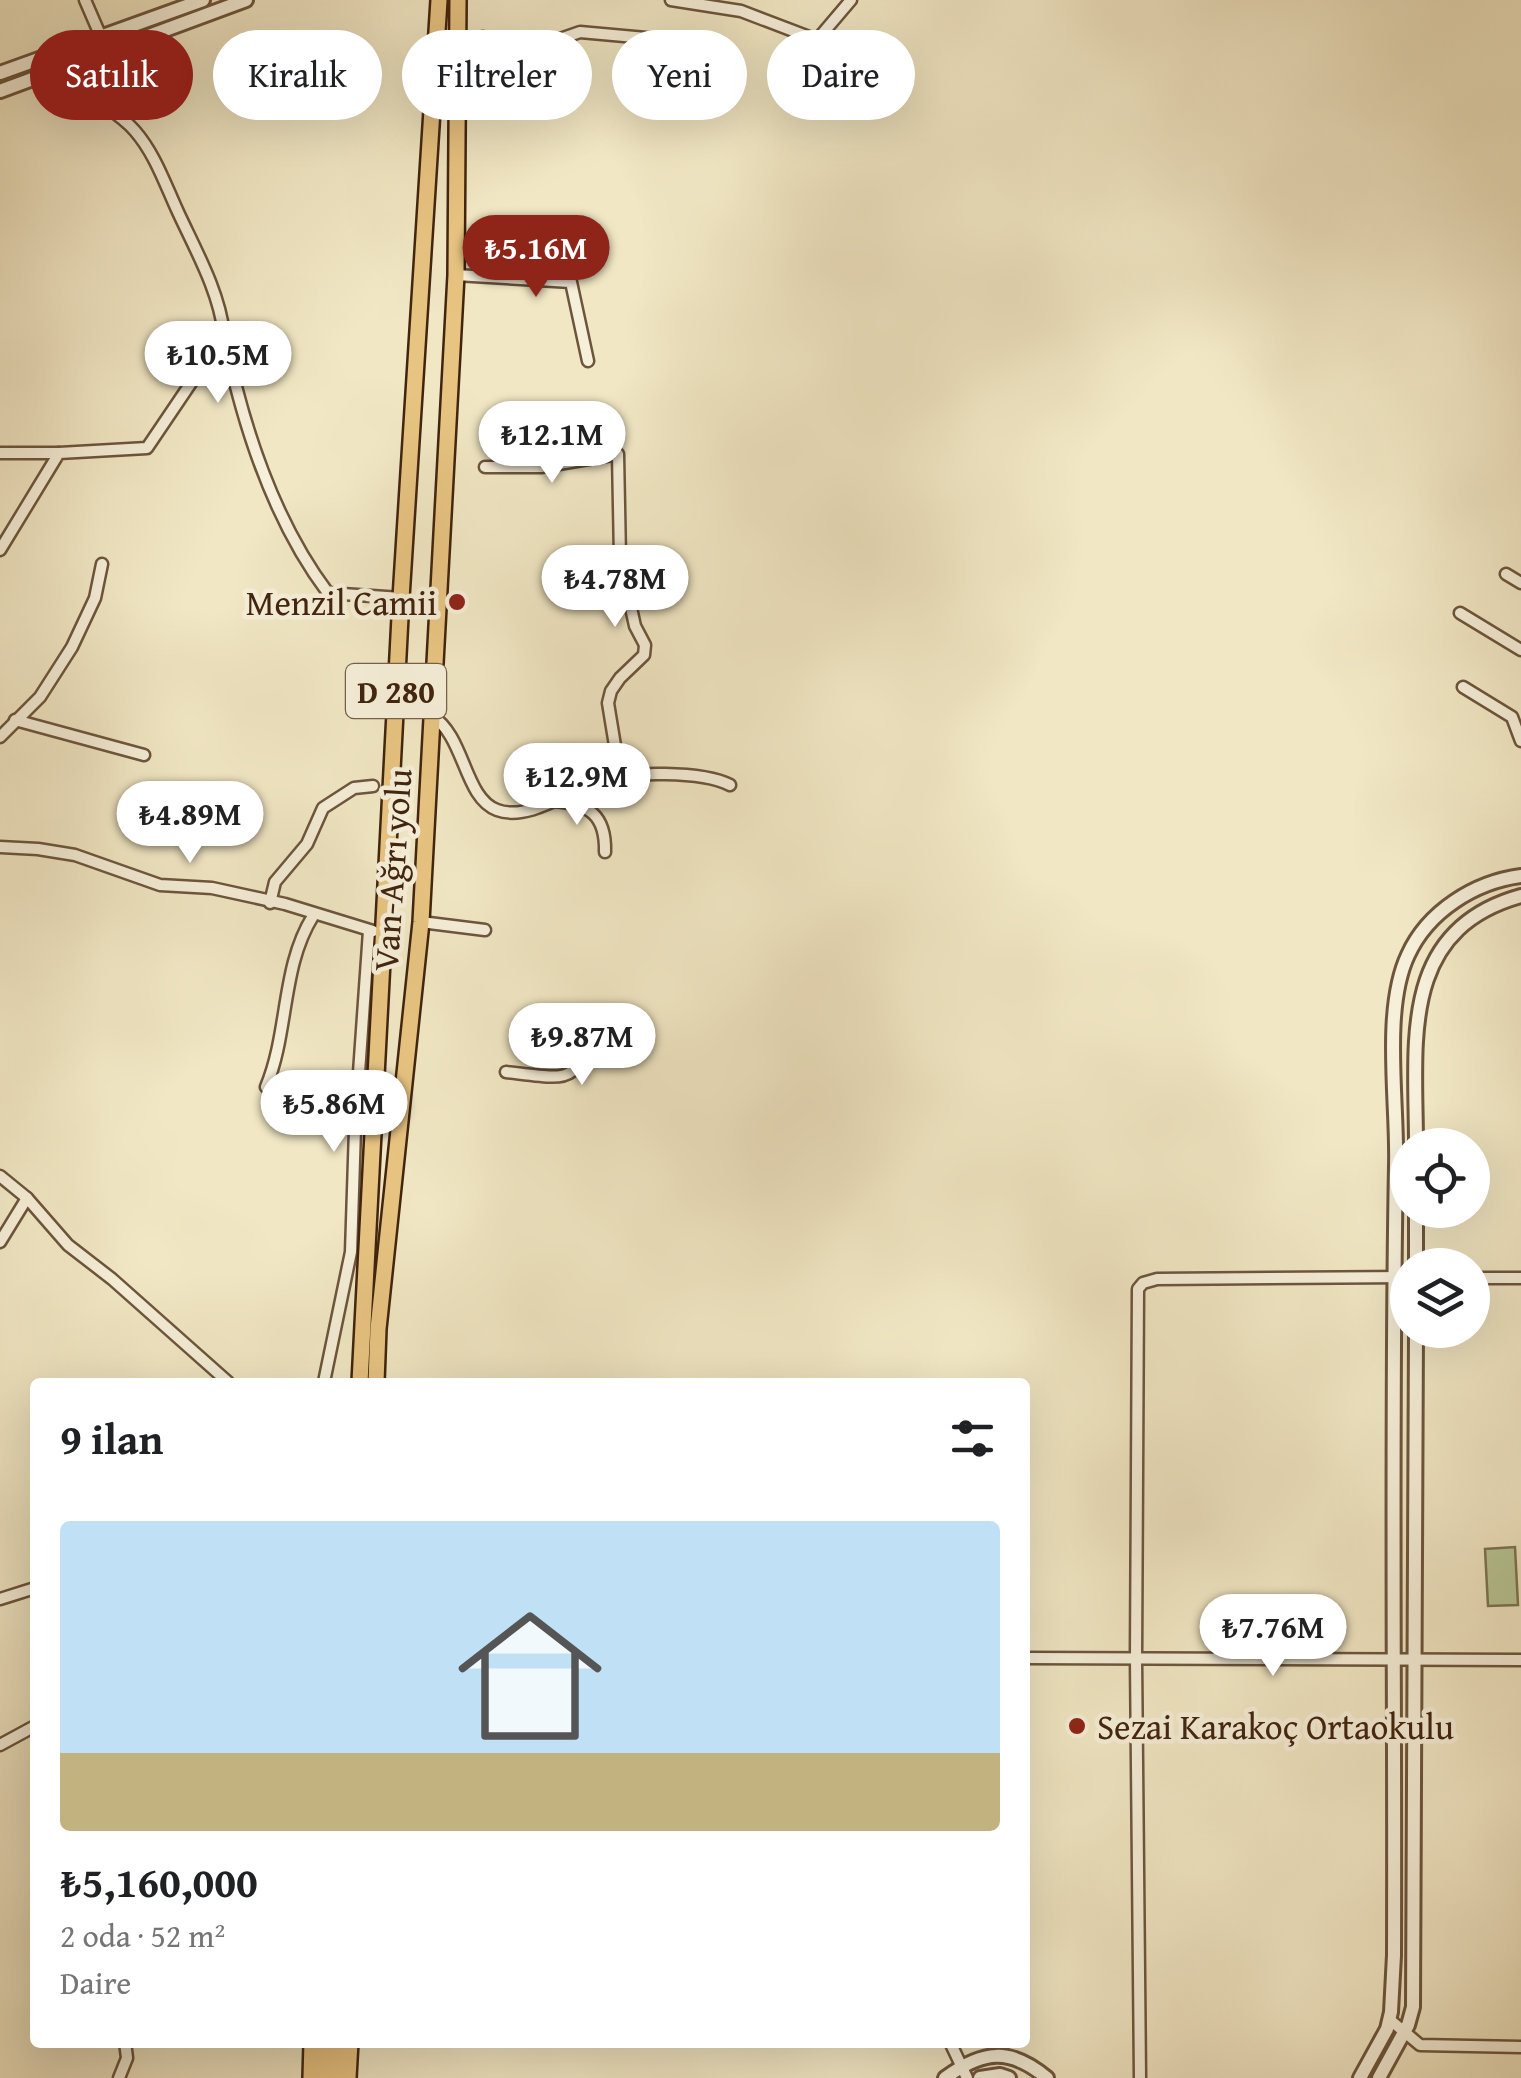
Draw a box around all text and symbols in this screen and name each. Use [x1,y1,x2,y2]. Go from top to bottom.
chip: Satılık [30,30,193,120]
chip: Kiralık [213,30,382,120]
chip: Filtreler [402,30,592,120]
chip: Yeni [612,30,747,120]
chip: Daire [767,30,915,120]
pin: ₺5.16M [455,215,617,300]
text: ₺5.16M [485,224,587,271]
pin: ₺10.5M [137,321,299,406]
text: ₺10.5M [167,330,269,377]
pin: ₺12.1M [471,401,633,486]
text: ₺12.1M [501,410,603,457]
pin: ₺4.78M [534,545,696,630]
text: ₺4.78M [564,554,666,601]
place label: Menzil Camii [246,577,437,628]
marker: Menzil Camii [446,591,468,613]
road number: D 280 [346,664,446,718]
pin: ₺12.9M [496,743,658,828]
text: ₺12.9M [526,752,628,799]
street label: Van-Ağrı yolu [359,767,425,973]
pin: ₺4.89M [109,781,271,866]
text: ₺4.89M [139,790,241,837]
pin: ₺9.87M [501,1003,663,1088]
text: ₺9.87M [531,1012,633,1059]
pin: ₺5.86M [253,1070,415,1155]
text: ₺5.86M [283,1079,385,1126]
map controls [1390,1128,1490,1348]
button: locate [1390,1128,1490,1228]
button: layers [1390,1248,1490,1348]
text: 9 ilan [60,1408,163,1469]
icon: filters [945,1411,1000,1466]
icon: home [440,1586,620,1766]
pin: ₺7.76M [1192,1594,1354,1679]
text: ₺7.76M [1222,1603,1324,1650]
place label: Sezai Karakoç Ortaokulu [1097,1701,1454,1752]
marker: Sezai Karakoç Ortaokulu [1066,1715,1088,1737]
text: ₺5,160,000 [60,1851,258,1912]
text: 2 oda · 52 m² [60,1912,225,1959]
text: Daire [60,1959,131,2006]

